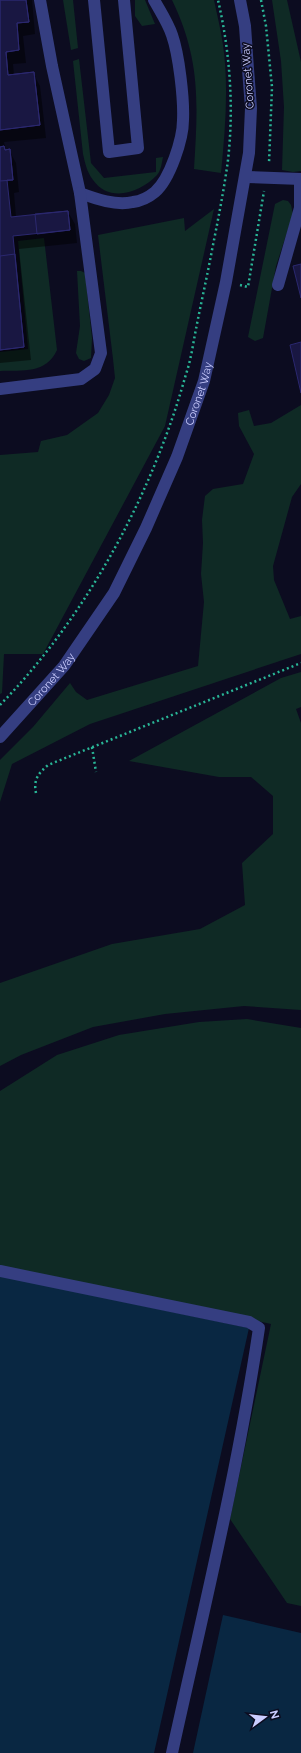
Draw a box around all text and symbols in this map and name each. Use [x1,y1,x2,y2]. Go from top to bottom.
street label: Coronet Way [239,43,257,109]
street label: Coronet Way [182,361,215,427]
street label: Coronet Way [25,650,78,709]
north arrow [245,1697,285,1737]
text: N [267,1709,282,1720]

